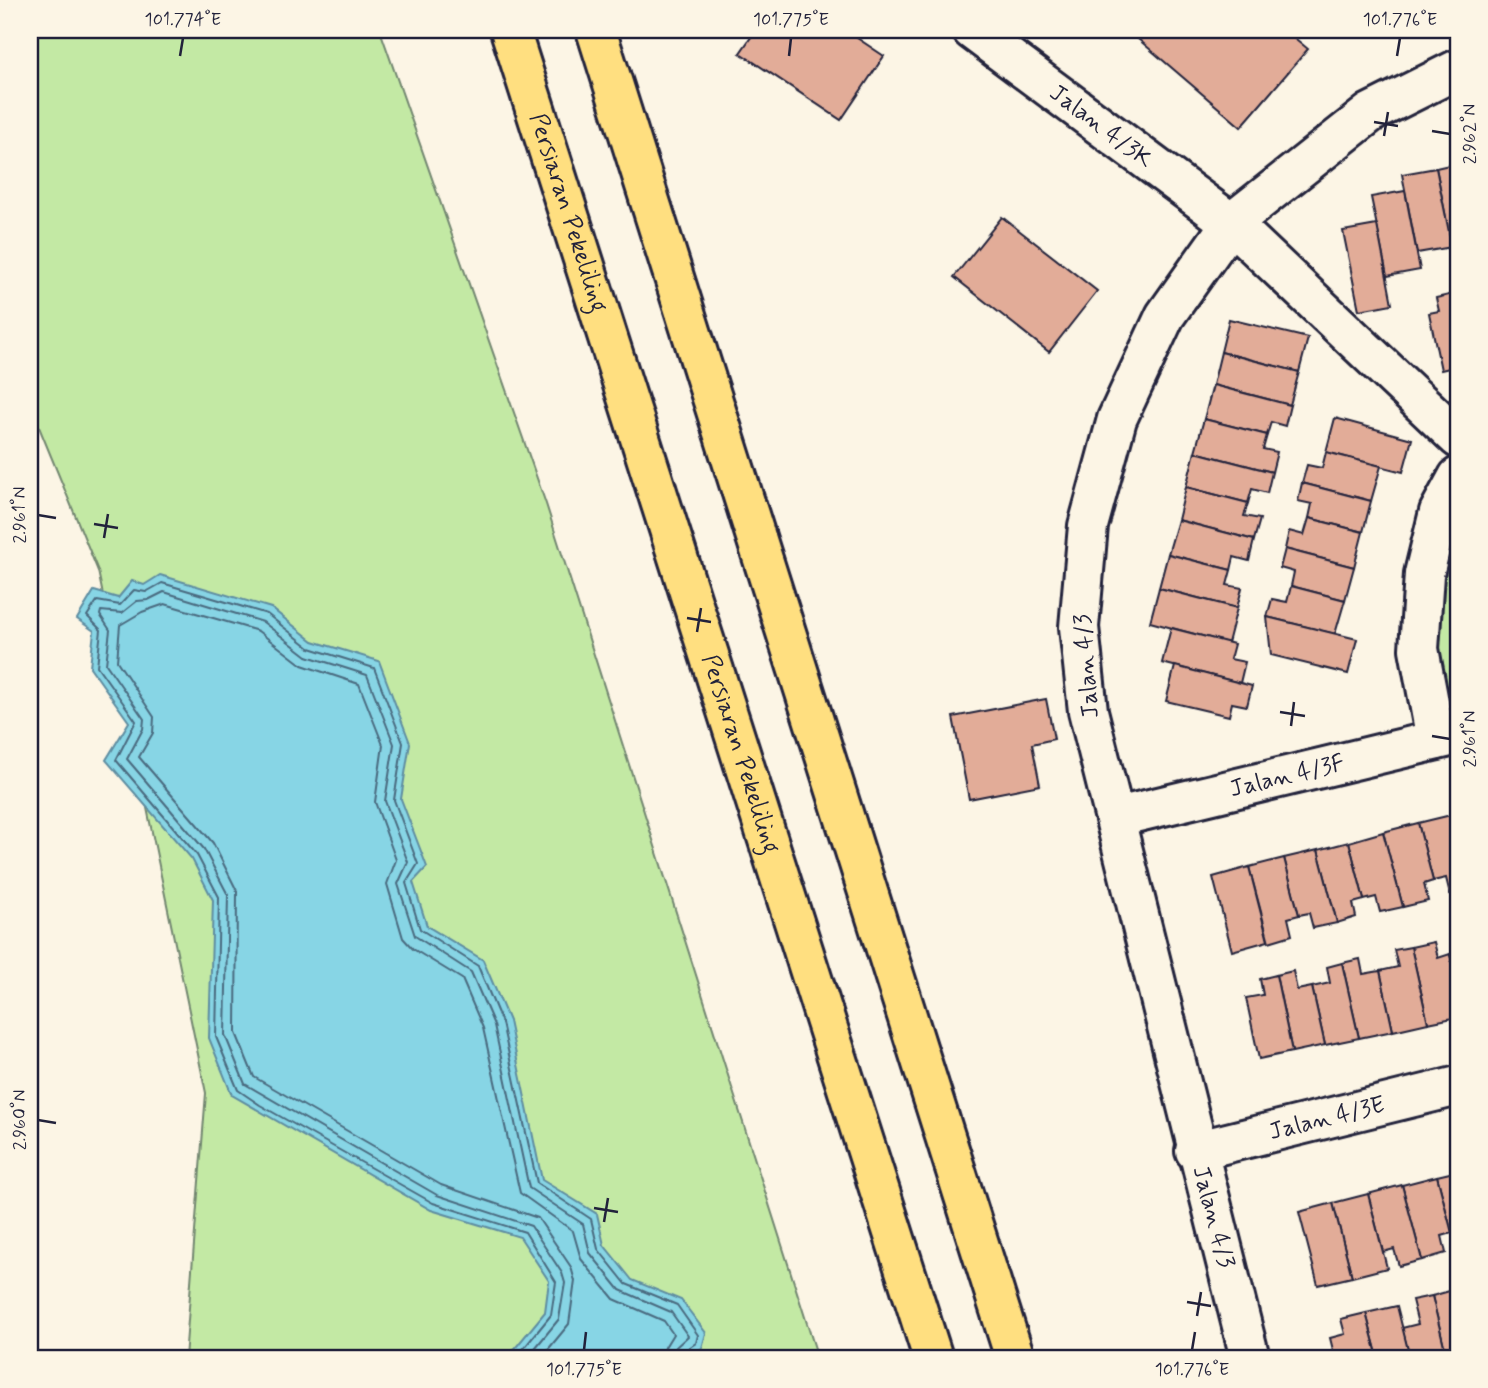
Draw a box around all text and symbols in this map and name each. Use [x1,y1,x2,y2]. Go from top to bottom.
text: 101.774°E [145,8,221,32]
text: 101.775°E [753,8,829,32]
text: 101.776°E [1363,8,1437,32]
street label: Jalan 4/3K [1043,78,1159,175]
text: 2.962°N [1458,104,1482,164]
street label: Persiaran Pekeliling [522,109,615,317]
text: 2.961°N [8,487,32,543]
street label: Jalan 4/3 [1067,613,1107,719]
street label: Persiaran Pekeliling [694,651,787,859]
text: 2.961°N [1458,711,1482,767]
street label: Jalan 4/3F [1227,747,1348,805]
street label: Jalan 4/3E [1266,1089,1388,1148]
text: 2.960°N [8,1090,32,1150]
street label: Jalan 4/3 [1185,1163,1242,1272]
text: 101.775°E [546,1358,622,1382]
text: 101.776°E [1155,1358,1229,1382]

